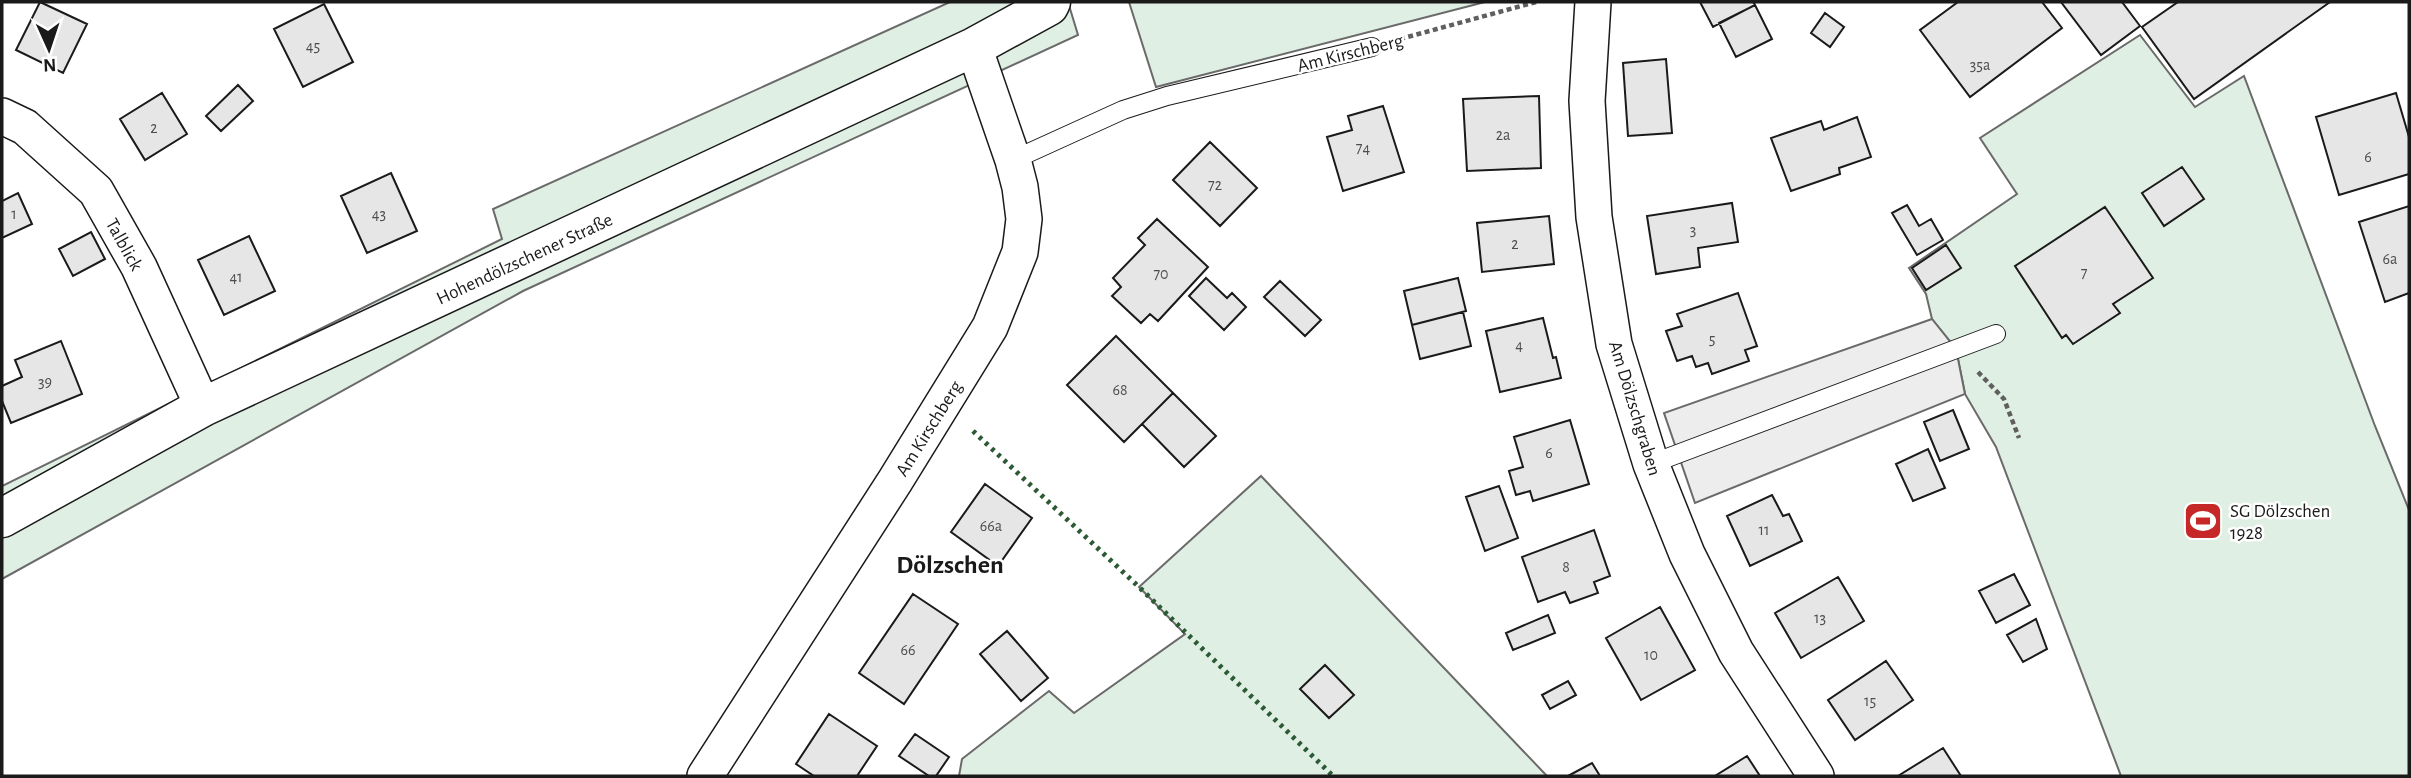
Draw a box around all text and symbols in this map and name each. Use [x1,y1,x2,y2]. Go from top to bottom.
north arrow [14,14,84,84]
street label: Am Kirschberg [1295,31,1406,76]
house number: 45 [306,38,320,54]
text: N [43,55,57,74]
house number: 35a [1970,57,1990,73]
house number: 2 [150,120,158,136]
house number: 2a [1496,127,1510,143]
house number: 74 [1356,140,1370,156]
house number: 6 [2364,149,2372,165]
house number: 72 [1208,177,1222,193]
house number: 1 [11,206,17,222]
house number: 43 [372,206,386,222]
street label: Hohendölzschener Straße [434,210,616,309]
street label: Talblick [102,215,146,274]
house number: 3 [1690,222,1696,238]
house number: 2 [1511,236,1519,252]
house number: 6a [2383,251,2397,267]
house number: 7 [2081,265,2088,281]
house number: 70 [1153,266,1169,282]
house number: 41 [229,269,243,285]
house number: 5 [1709,331,1715,347]
house number: 4 [1515,337,1523,353]
street label: Am Dölzschgraben [1605,339,1664,478]
house number: 39 [38,374,52,390]
street label: Am Kirschberg [892,377,966,480]
house number: 68 [1112,382,1128,398]
house number: 6 [1545,445,1553,461]
sports icon: SG Dölzschen 1928 [2182,500,2224,542]
place label: SG Dölzschen 1928 [2230,502,2330,543]
house number: 66a [980,518,1002,534]
house number: 11 [1758,522,1770,538]
district label: Dölzschen [896,552,1004,578]
house number: 8 [1562,559,1570,575]
house number: 13 [1814,610,1826,626]
house number: 66 [900,642,916,658]
house number: 10 [1644,647,1658,663]
house number: 15 [1864,693,1876,709]

